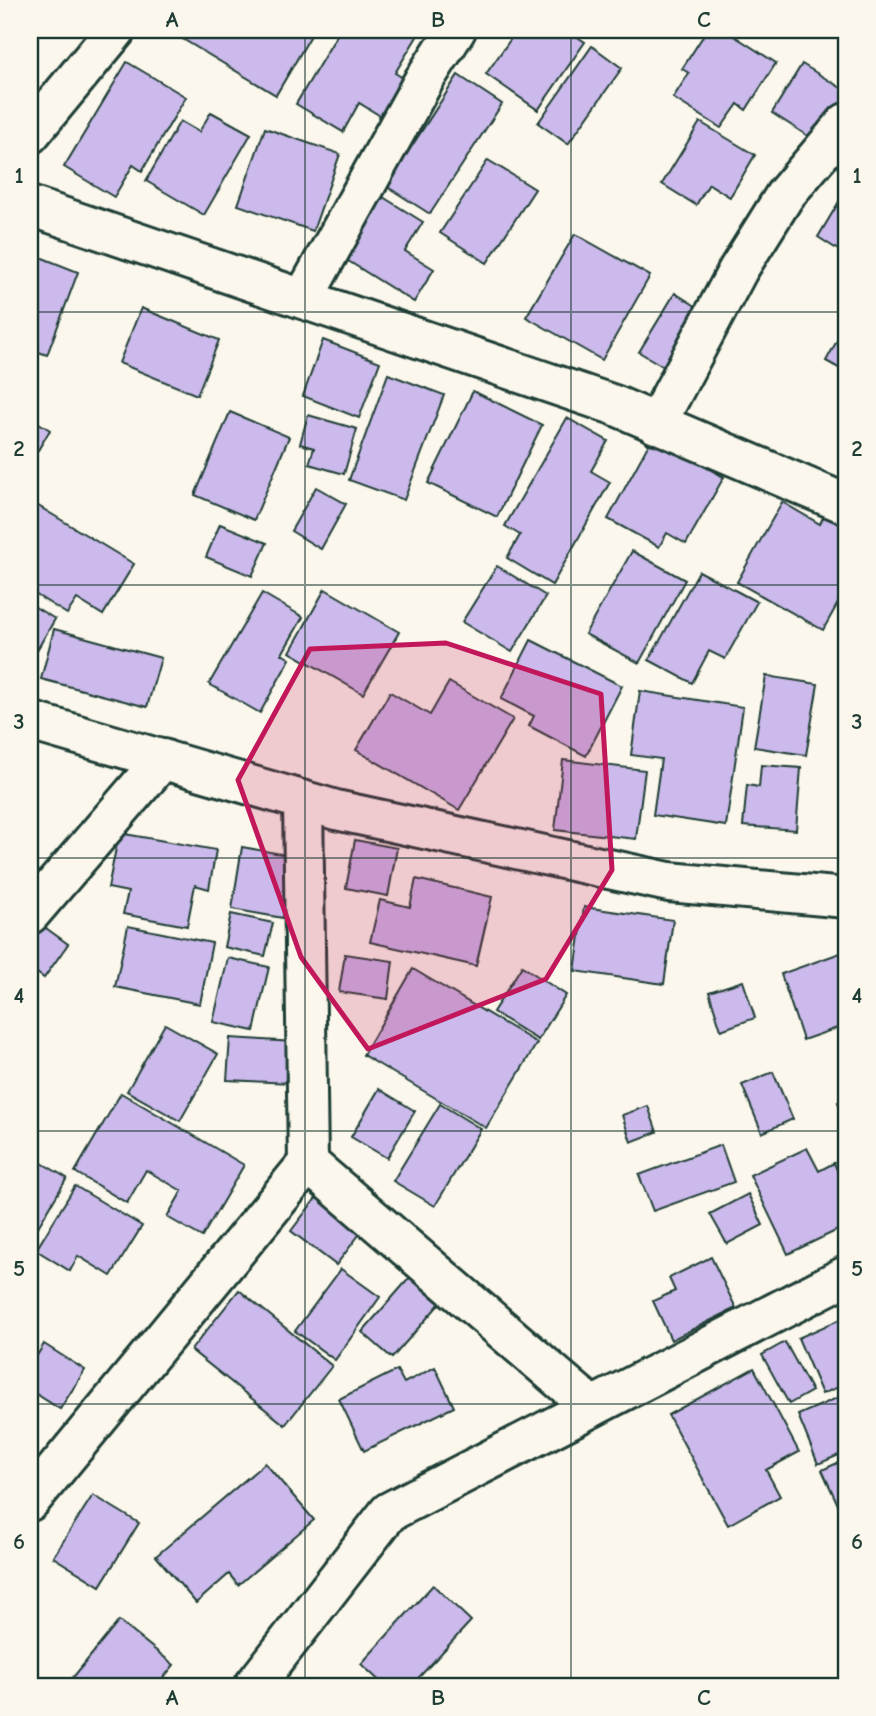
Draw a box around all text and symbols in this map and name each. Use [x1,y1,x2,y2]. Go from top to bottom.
text: A [166,6,179,33]
text: B [431,6,445,33]
text: C [697,6,711,33]
text: 1 [14,162,24,189]
text: 1 [852,162,862,189]
text: 2 [13,435,25,462]
text: 2 [851,435,863,462]
text: 3 [13,708,25,735]
text: 3 [851,708,863,735]
text: 4 [14,982,25,1009]
text: 4 [852,982,863,1009]
text: 5 [13,1255,25,1282]
text: 5 [851,1255,863,1282]
text: 6 [13,1528,25,1555]
text: 6 [851,1528,863,1555]
text: A [166,1684,179,1711]
text: B [431,1684,445,1711]
text: C [697,1684,711,1711]

